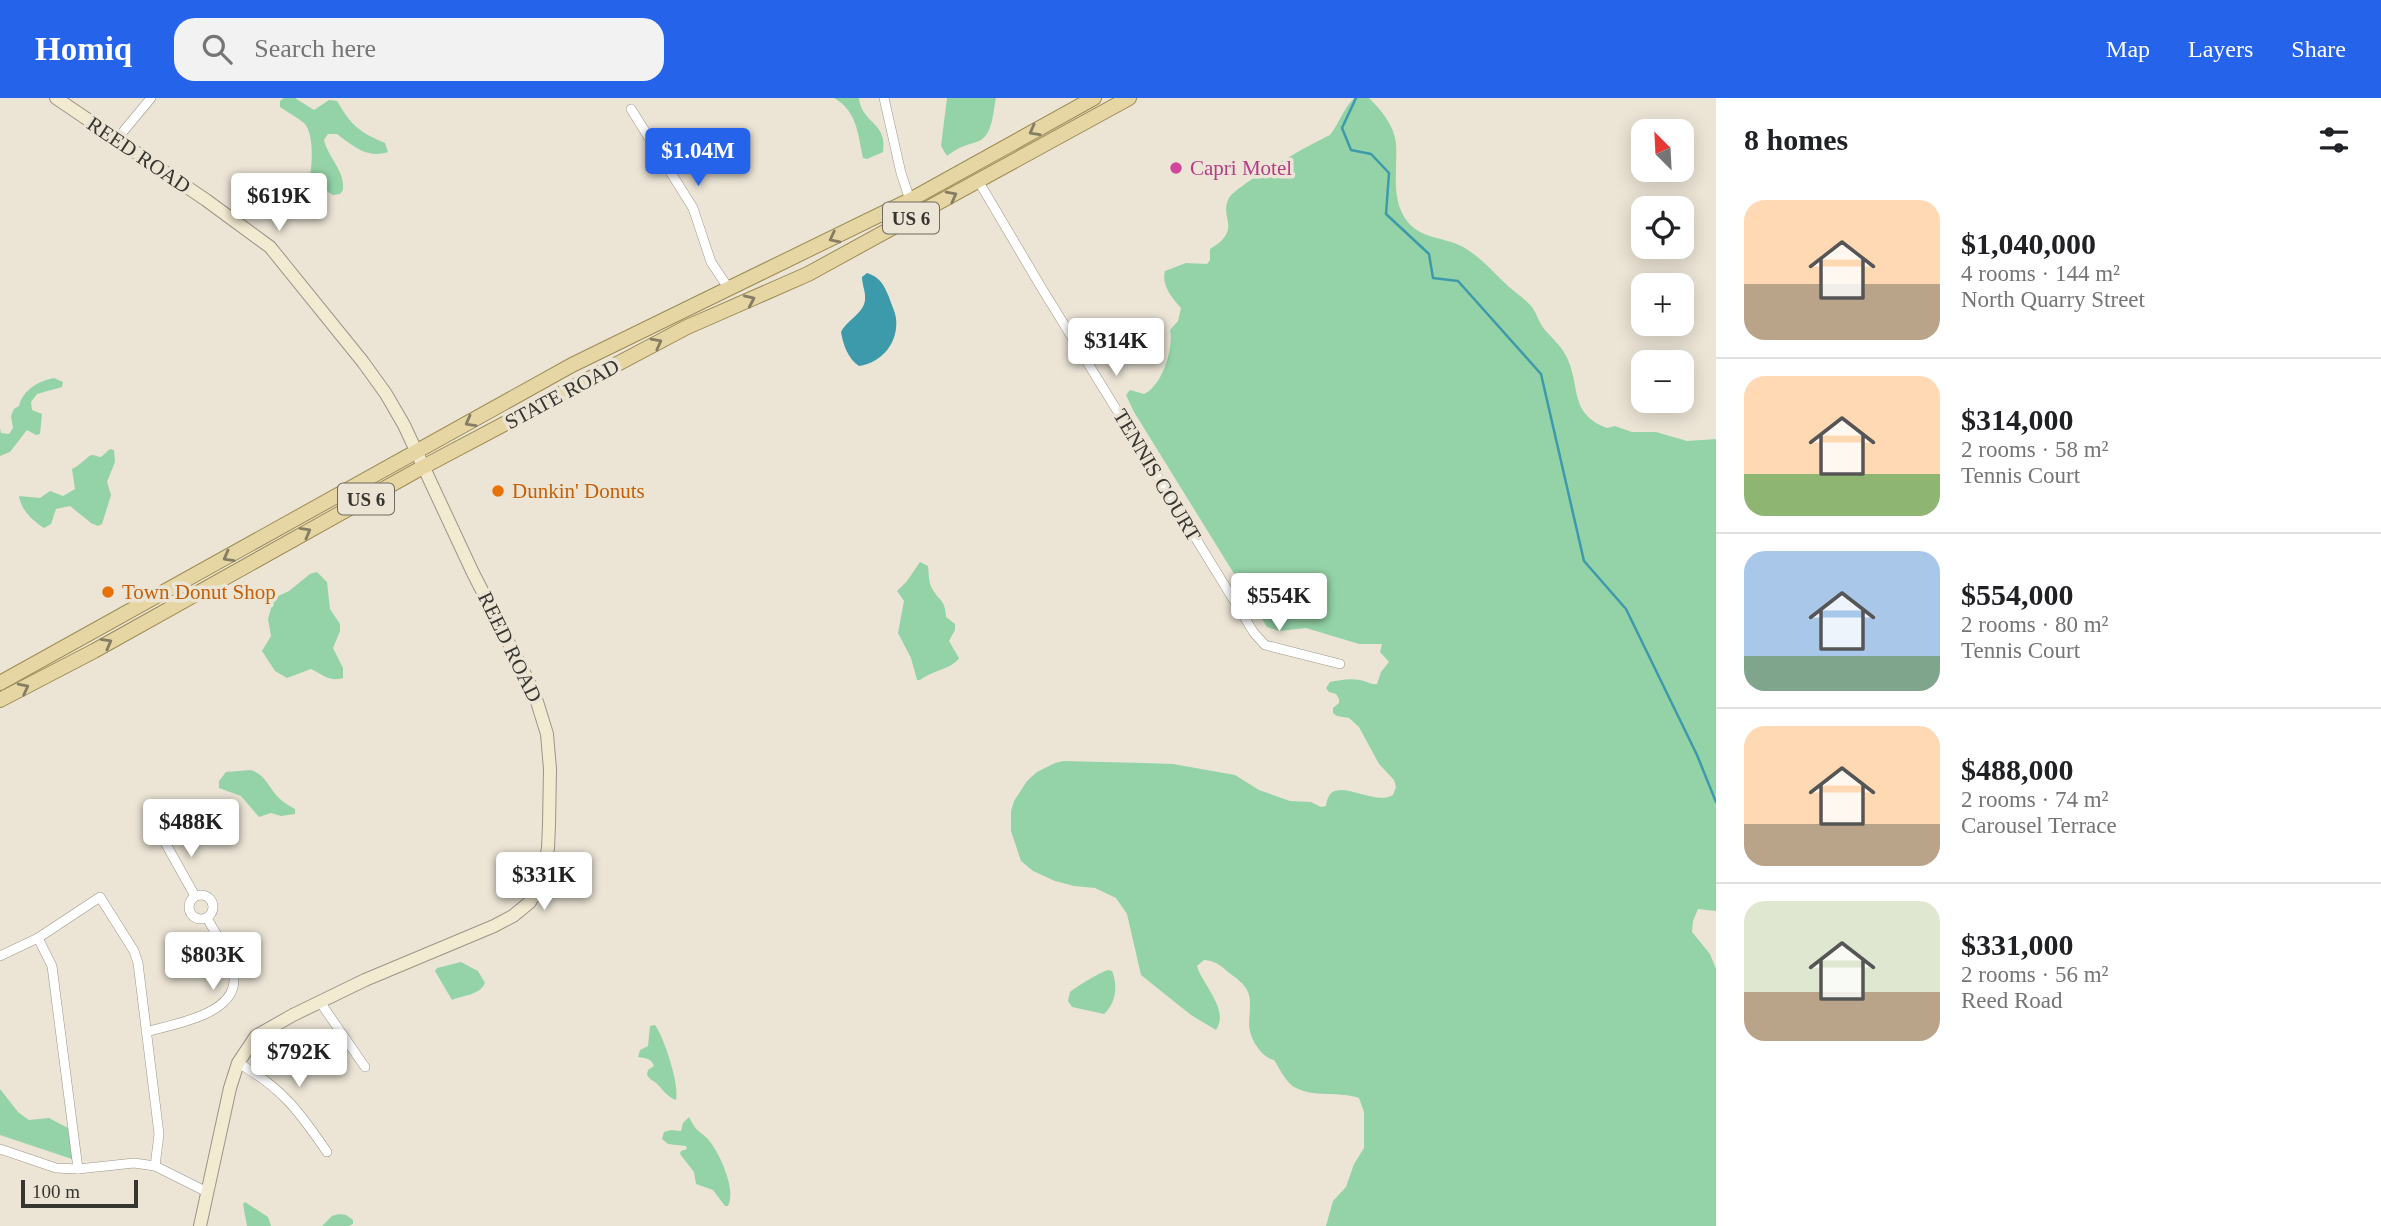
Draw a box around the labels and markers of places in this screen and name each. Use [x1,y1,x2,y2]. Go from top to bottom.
pin: $1.04M [641,129,755,188]
place label: Capri Motel [1190,156,1292,180]
marker: Capri Motel [1168,160,1184,176]
pin: $619K [230,174,328,233]
pin: $314K [1067,318,1165,378]
place label: Dunkin' Donuts [512,479,645,503]
marker: Dunkin' Donuts [490,483,506,499]
pin: $554K [1230,574,1328,633]
place label: Town Donut Shop [122,580,276,604]
marker: Town Donut Shop [100,584,116,600]
pin: $488K [142,800,240,859]
pin: $331K [495,852,593,912]
pin: $803K [164,932,262,992]
pin: $792K [250,1030,348,1089]

